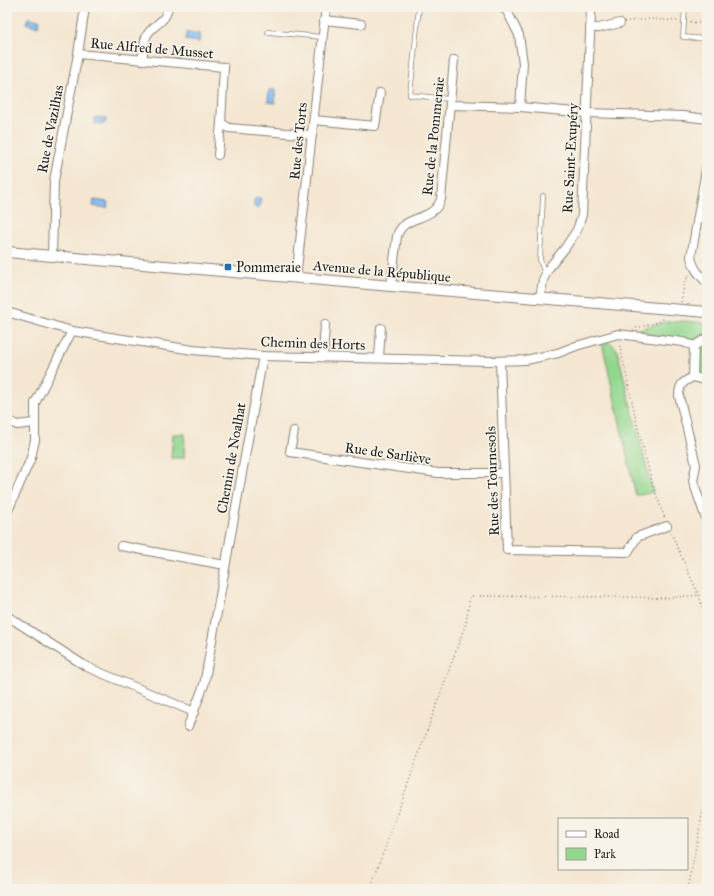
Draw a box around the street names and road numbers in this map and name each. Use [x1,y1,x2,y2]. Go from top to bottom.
street label: Rue Alfred de Musset [90,35,214,62]
street label: Rue de la Pommeraie [419,76,448,196]
street label: Rue de Vazilhas [34,84,67,175]
street label: Rue des Torts [286,101,311,181]
street label: Rue Saint-Exupéry [559,102,582,214]
street label: Avenue de la République [311,257,452,287]
street label: Chemin des Horts [260,333,366,354]
street label: Chemin de Noalhat [213,401,250,515]
street label: Rue des Tournesols [482,426,503,536]
street label: Rue de Sarliève [344,439,432,468]

